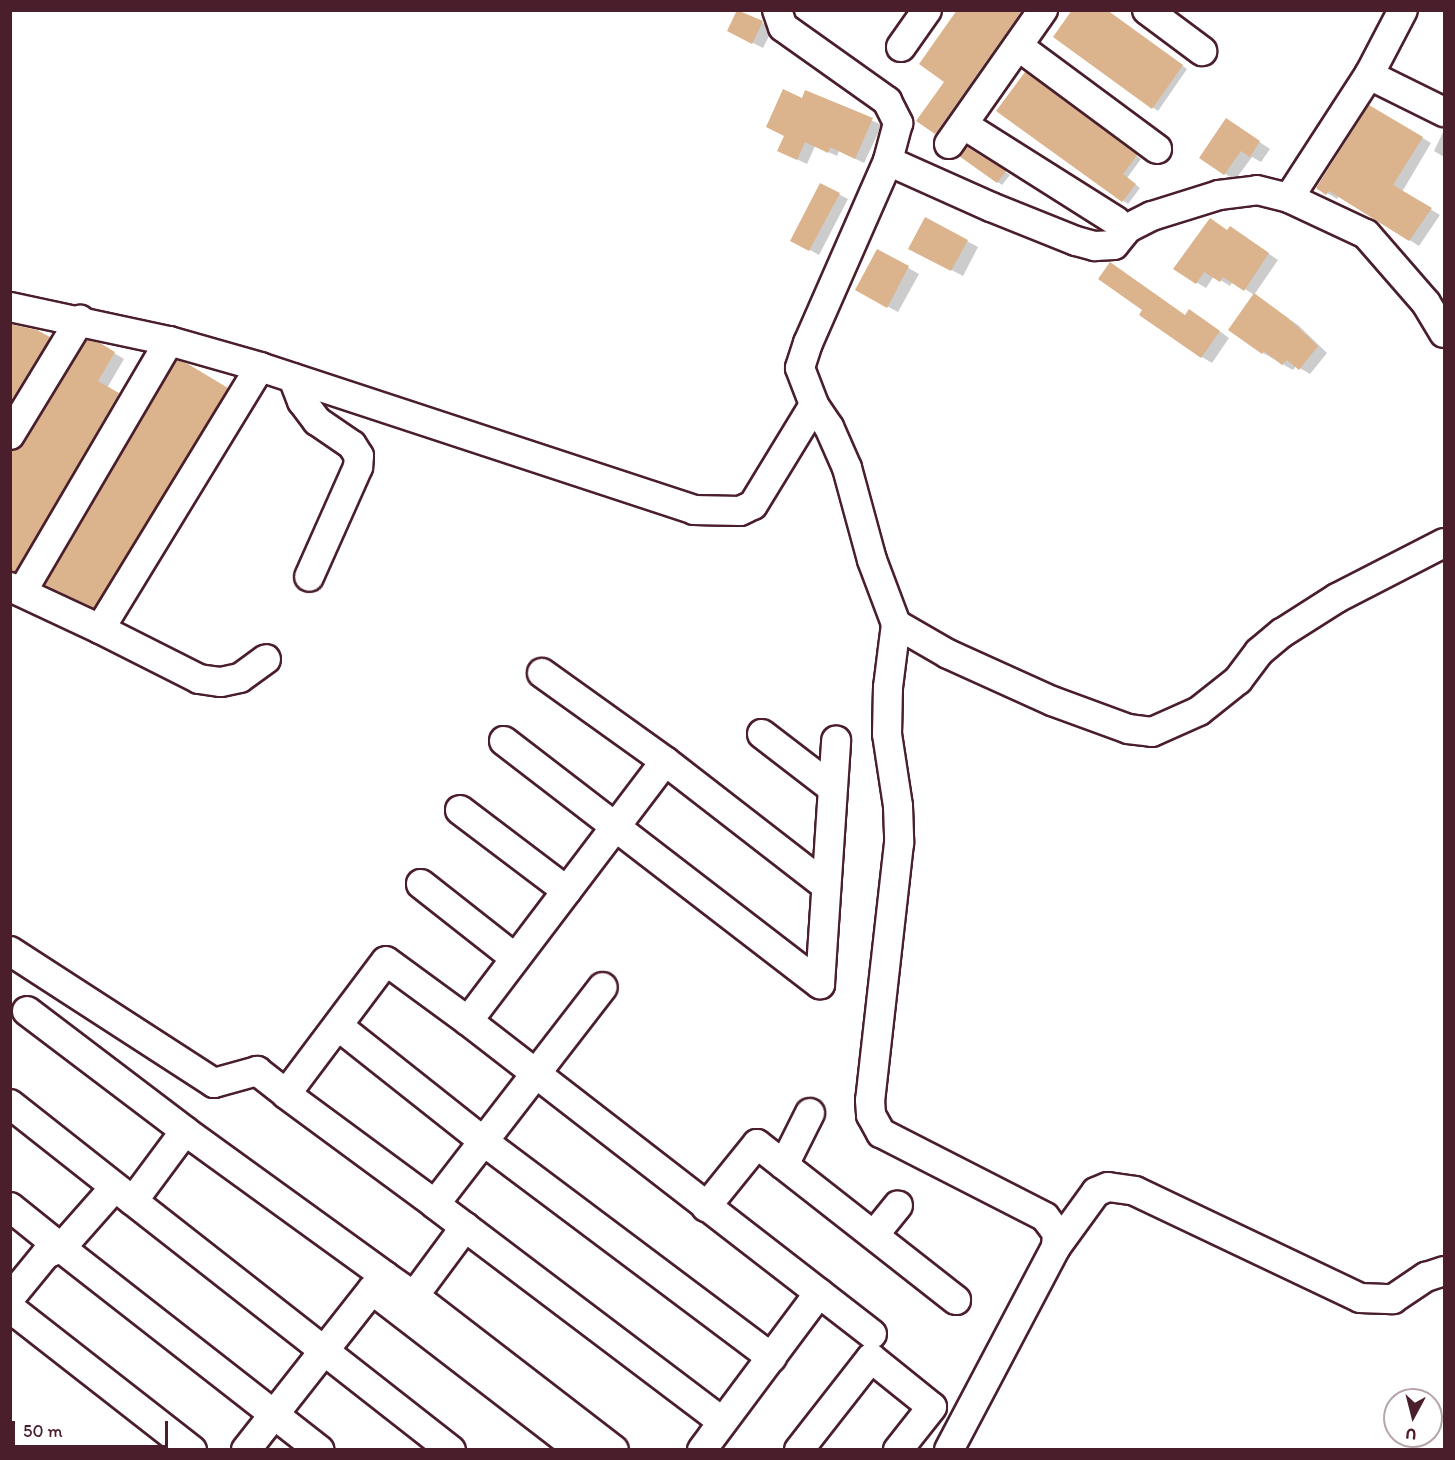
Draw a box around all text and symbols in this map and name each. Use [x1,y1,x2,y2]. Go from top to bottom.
north arrow [1383,1388,1443,1448]
scale bar [15,1409,171,1447]
text: 50 m [23,1420,63,1442]
text: U [1405,1424,1417,1444]

